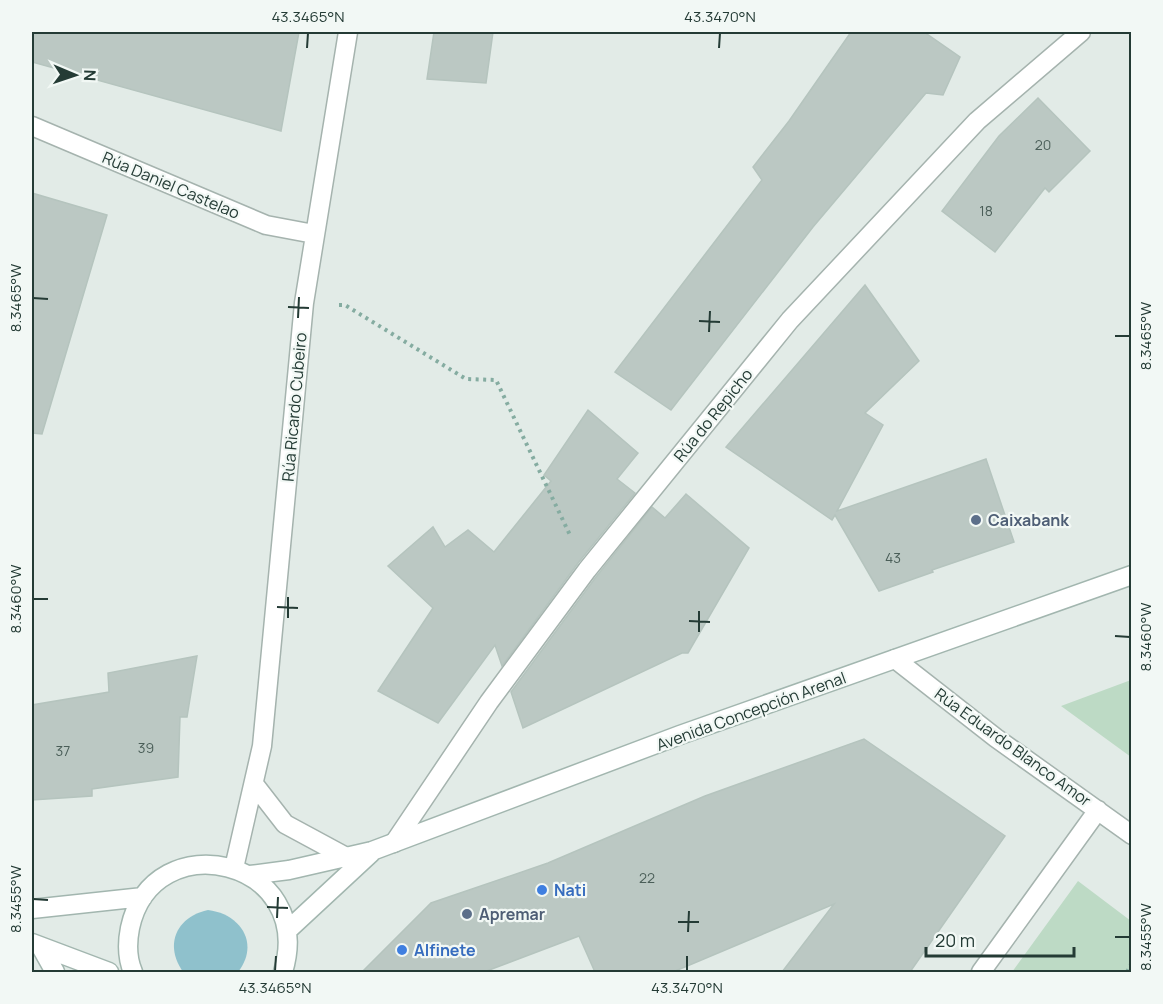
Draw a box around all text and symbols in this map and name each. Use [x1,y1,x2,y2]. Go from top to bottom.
text: 43.3465°N [271,6,345,27]
text: 43.3470°N [684,6,756,27]
north arrow [45,45,105,105]
text: N [79,69,101,82]
house number: 20 [1035,135,1051,154]
street label: Rúa Daniel Castelao [99,146,243,224]
house number: 18 [979,201,993,220]
text: 8.3465°W [5,264,26,332]
text: 8.3465°W [1135,302,1156,370]
street label: Rúa Ricardo Cubeiro [277,332,311,482]
street label: Rúa do Repicho [669,364,757,466]
place label: Caixabank [988,509,1069,531]
marker: Caixabank [969,513,983,527]
house number: 43 [885,548,901,567]
text: 8.3460°W [5,565,26,633]
text: 8.3460°W [1135,603,1156,671]
street label: Avenida Concepción Arenal [653,666,849,756]
street label: Rúa Eduardo Blanco Amor [930,683,1096,811]
house number: 39 [138,738,154,757]
house number: 37 [56,741,70,760]
text: 8.3455°W [5,865,26,933]
house number: 22 [639,868,655,887]
place label: Nati [554,879,586,901]
marker: Nati [535,883,549,897]
place label: Apremar [479,903,545,925]
text: 8.3455°W [1135,903,1156,971]
marker: Apremar [460,907,474,921]
scale bar [926,920,1074,958]
text: 20 m [935,928,975,952]
place label: Alfinete [414,939,476,961]
marker: Alfinete [395,943,409,957]
text: 43.3465°N [238,977,312,998]
text: 43.3470°N [651,977,723,998]

